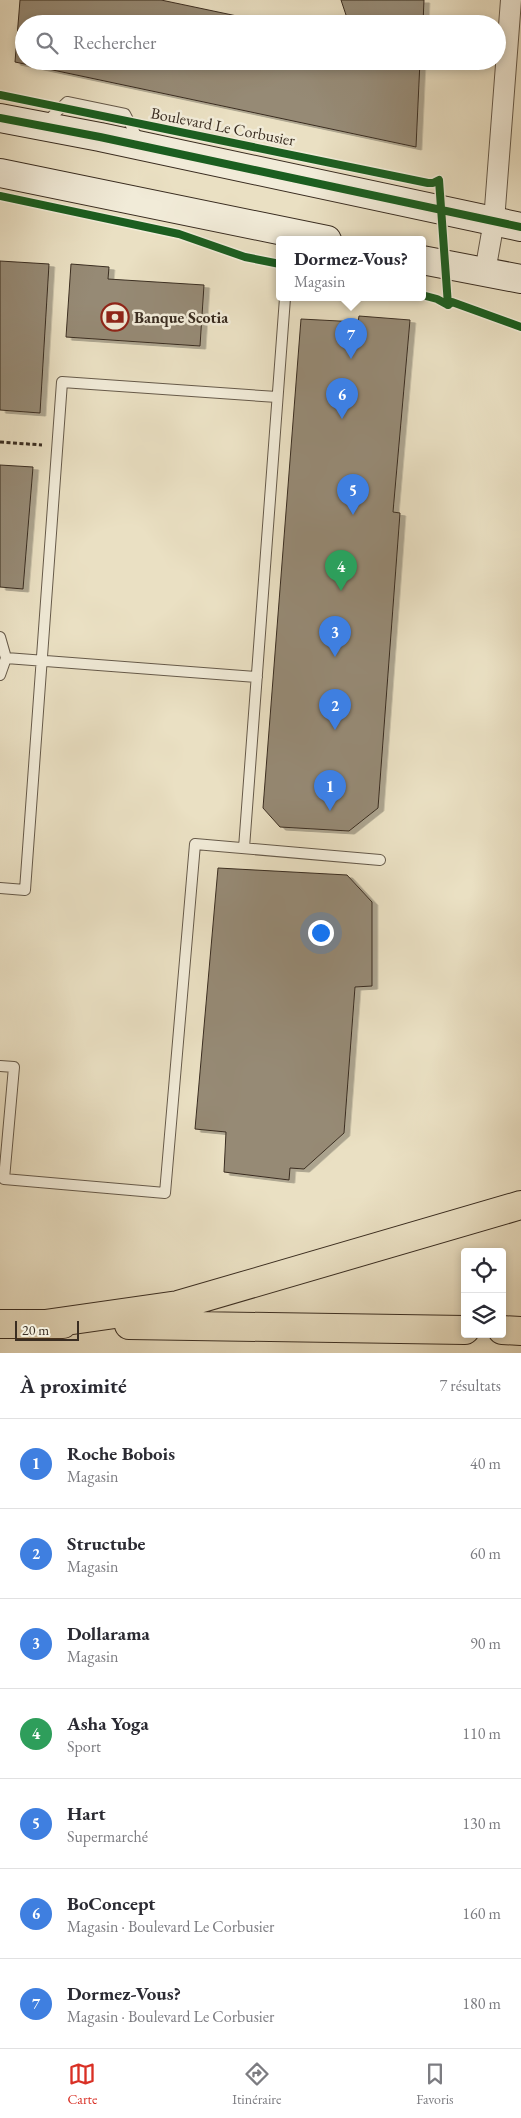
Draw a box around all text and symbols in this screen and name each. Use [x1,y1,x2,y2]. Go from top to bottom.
search box [15,15,506,70]
icon: search [33,29,61,57]
text: Rechercher [73,30,156,55]
street label: Boulevard Le Corbusier [149,102,297,151]
popup [276,236,426,301]
text: Dormez-Vous? [294,246,408,271]
text: Magasin [294,271,345,292]
bank icon: Banque Scotia [100,302,130,332]
place label: Banque Scotia [134,307,229,328]
pin: 7 [335,318,367,359]
pin: 6 [326,378,358,419]
pin: 5 [337,474,369,515]
pin: 4 [325,550,357,591]
pin: 3 [319,616,351,657]
pin: 2 [319,689,351,730]
pin: 1 [314,770,346,811]
your location [308,920,334,946]
map controls [461,1248,506,1338]
button: locate [461,1248,506,1293]
button: layers [461,1293,506,1338]
scale bar [15,1318,79,1341]
text: 20 m [22,1321,49,1339]
text: À proximité [20,1372,127,1399]
text: 7 résultats [439,1375,501,1396]
text: Roche Bobois [67,1441,175,1466]
text: 1 [32,1453,40,1474]
text: 40 m [470,1453,501,1474]
text: Magasin [67,1466,118,1487]
text: Structube [67,1531,145,1556]
text: 2 [32,1543,40,1564]
text: 60 m [470,1543,501,1564]
text: Magasin [67,1556,118,1577]
text: Dollarama [67,1621,150,1646]
text: 3 [32,1633,40,1654]
text: 90 m [470,1633,501,1654]
text: Magasin [67,1646,118,1667]
text: Asha Yoga [67,1711,149,1736]
text: 4 [32,1723,40,1744]
text: 110 m [462,1723,501,1744]
text: Sport [67,1736,101,1757]
text: Hart [67,1801,106,1826]
text: 5 [32,1813,40,1834]
text: 130 m [462,1813,501,1834]
text: Supermarché [67,1826,148,1847]
text: BoConcept [67,1891,155,1916]
text: 6 [32,1903,40,1924]
text: 160 m [462,1903,501,1924]
text: Magasin · Boulevard Le Corbusier [67,1916,274,1937]
text: Dormez-Vous? [67,1981,181,2006]
text: 7 [32,1993,40,2014]
text: 180 m [462,1993,501,2014]
text: Magasin · Boulevard Le Corbusier [67,2006,274,2027]
tab: Carte [67,2060,97,2108]
tab: Itinéraire [232,2060,281,2108]
tab: Favoris [416,2060,454,2108]

